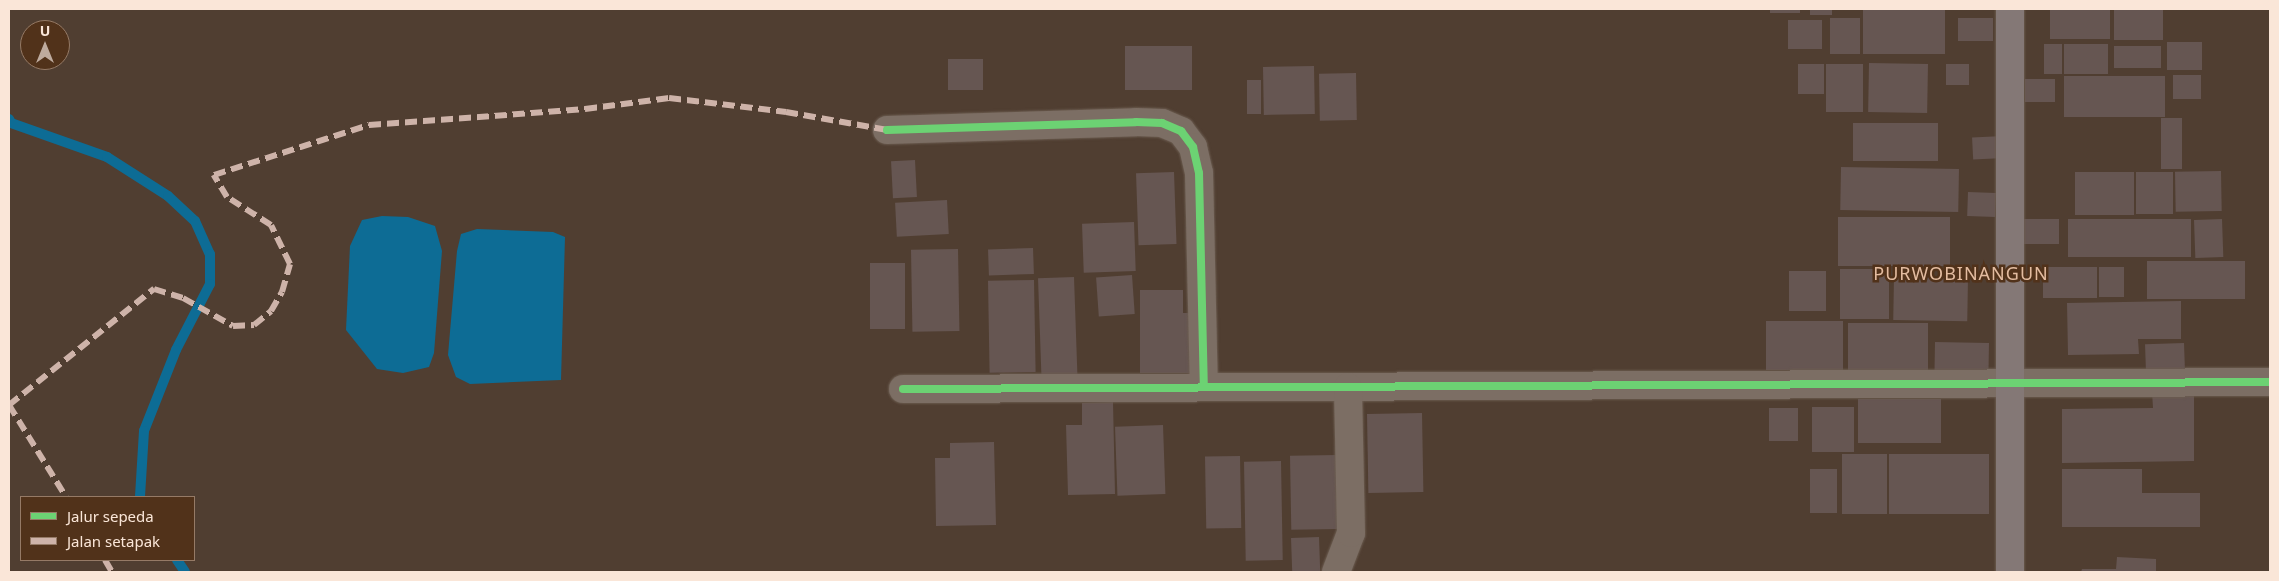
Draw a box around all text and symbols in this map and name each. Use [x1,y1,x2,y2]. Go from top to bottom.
north arrow [20,20,70,70]
text: U [40,21,50,40]
district label: PURWOBINANGUN [1872,262,2050,284]
legend [20,496,195,561]
text: Jalur sepeda [67,506,154,526]
text: Jalan setapak [67,531,160,551]

